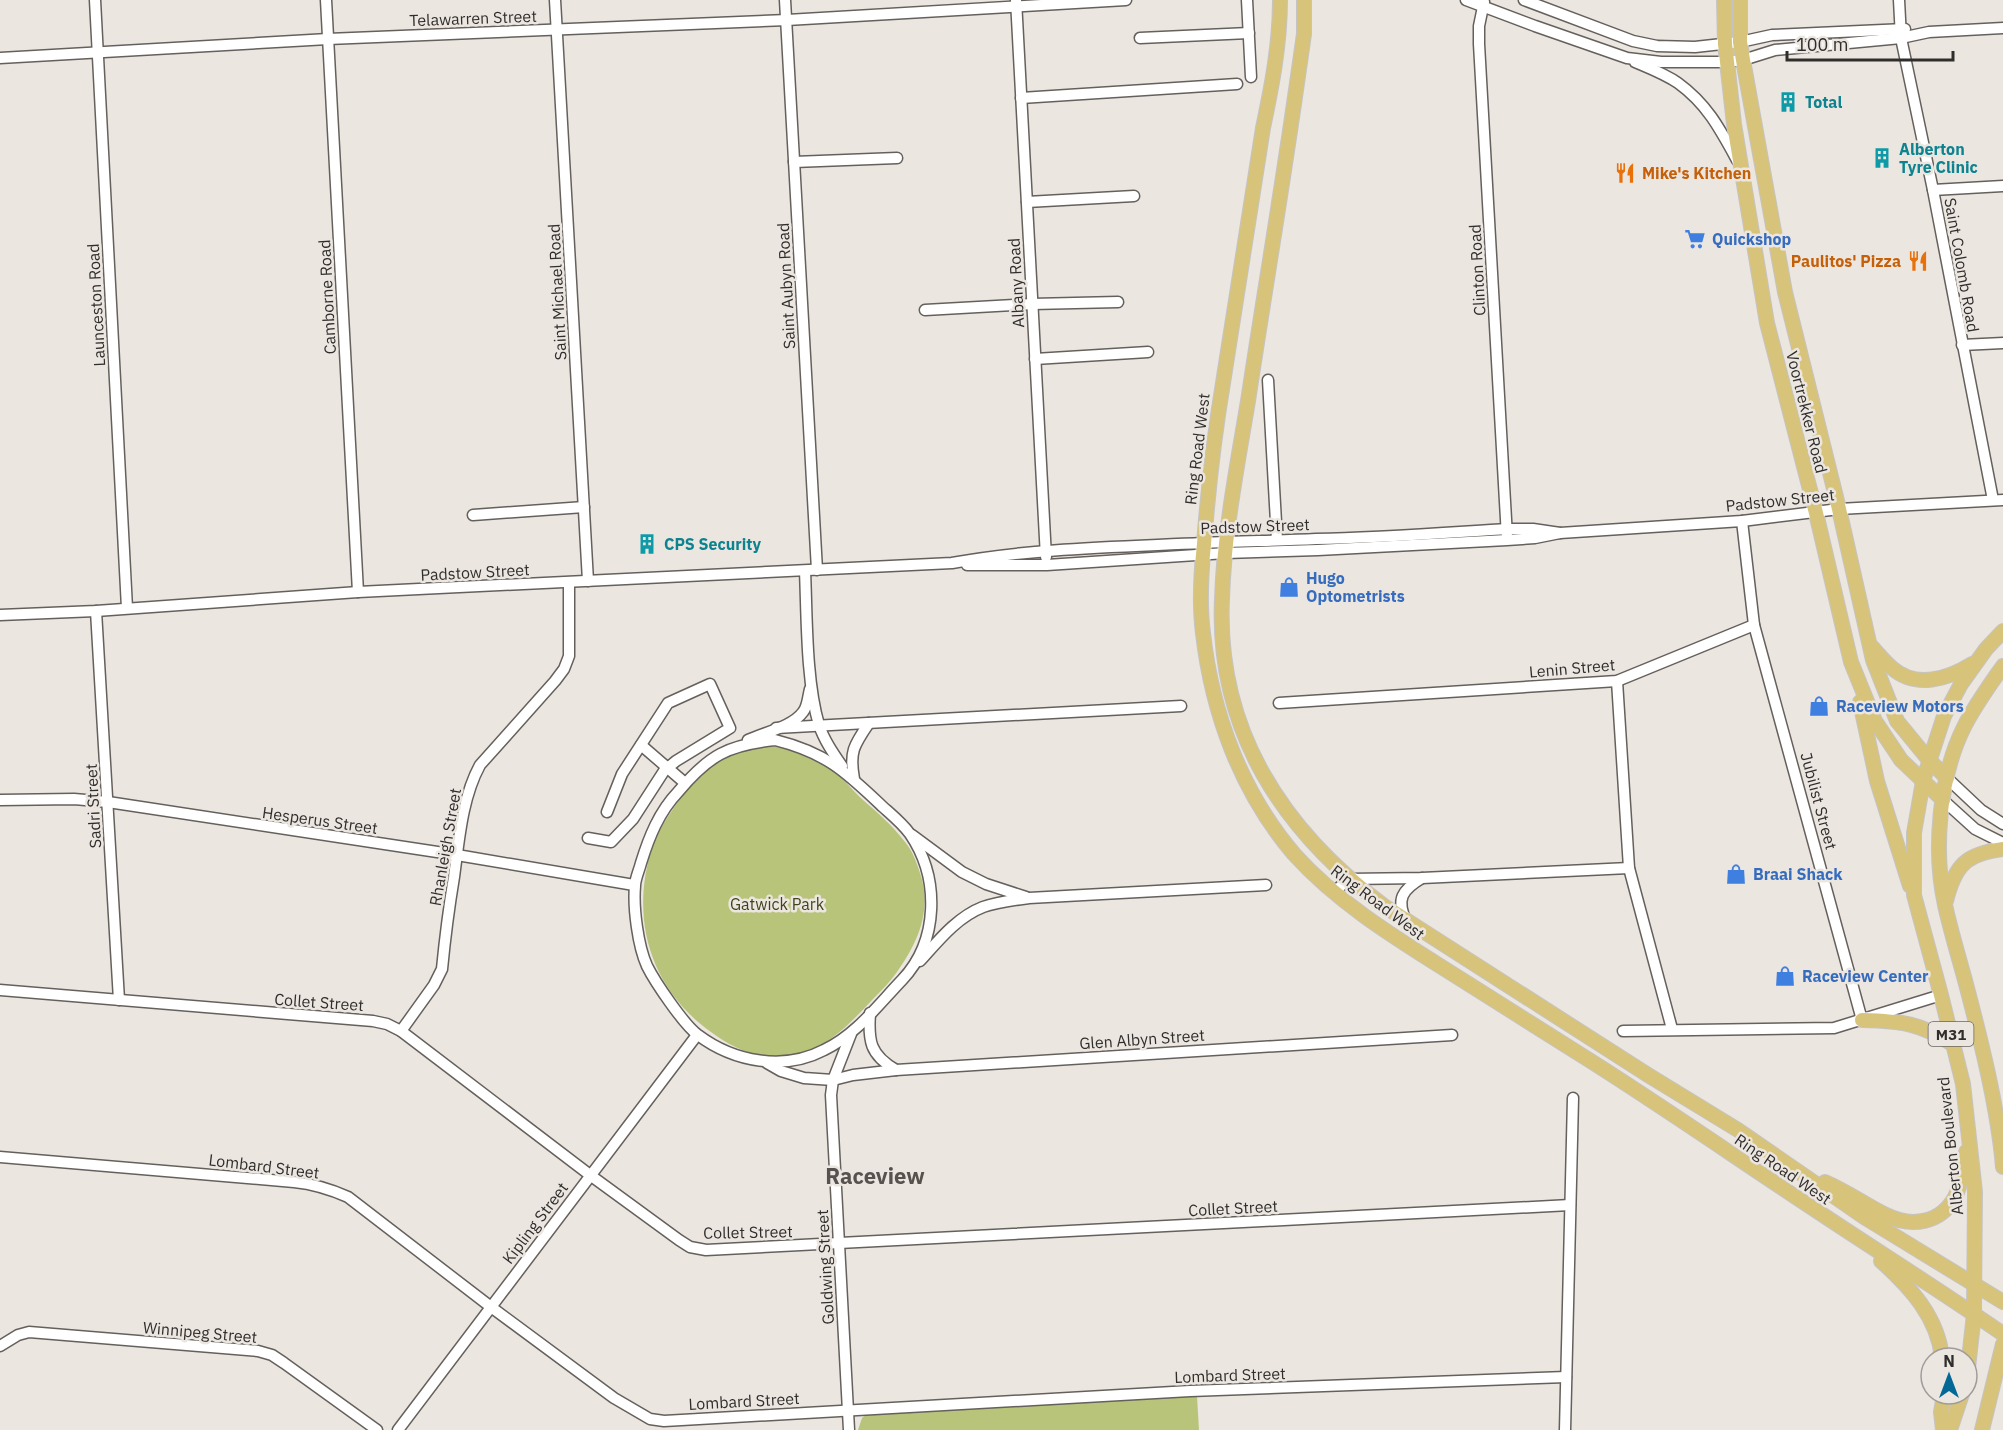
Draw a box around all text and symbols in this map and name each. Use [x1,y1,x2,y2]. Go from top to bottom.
street label: Telawarren Street [409,6,537,30]
scale bar [1787,24,1954,62]
text: 100 m [1796,33,1848,56]
building icon: Total [1776,90,1800,114]
place label: Total [1805,92,1842,112]
place label: Alberton Tyre Clinic [1899,139,1978,177]
building icon: Alberton Tyre Clinic [1870,146,1894,170]
restaurant icon: Mike's Kitchen [1613,161,1637,185]
place label: Mike's Kitchen [1642,163,1751,183]
street label: Saint Colomb Road [1940,196,1984,334]
street label: Saint Aubyn Road [773,222,799,350]
street label: Saint Michael Road [543,223,571,361]
street label: Clinton Road [1465,224,1489,316]
supermarket icon: Quickshop [1683,227,1707,251]
place label: Quickshop [1712,229,1792,249]
street label: Albany Road [1004,238,1028,328]
street label: Camborne Road [314,239,340,355]
street label: Launceston Road [83,243,109,367]
restaurant icon: Paulitos' Pizza [1906,249,1930,273]
place label: Paulitos' Pizza [1791,251,1901,271]
street label: Voortrekker Road [1782,349,1832,475]
street label: Ring Road West [1180,392,1214,506]
street label: Padstow Street [1725,484,1835,516]
street label: Padstow Street [1200,514,1310,538]
building icon: CPS Security [635,532,659,556]
place label: CPS Security [664,534,761,554]
street label: Padstow Street [420,559,530,585]
place label: Hugo Optometrists [1306,568,1405,606]
shop icon: Hugo Optometrists [1277,575,1301,599]
street label: Lenin Street [1528,654,1616,682]
shop icon: Raceview Motors [1807,694,1831,718]
place label: Raceview Motors [1836,696,1964,716]
street label: Jubilist Street [1796,750,1842,852]
street label: Sadri Street [81,763,105,849]
street label: Rhanleigh Street [425,787,465,907]
street label: Hesperus Street [261,802,379,838]
street label: Ring Road West [1327,860,1429,944]
shop icon: Braai Shack [1724,862,1748,886]
place label: Braai Shack [1753,864,1843,884]
park label: Gatwick Park [730,894,825,914]
shop icon: Raceview Center [1773,964,1797,988]
place label: Raceview Center [1802,966,1929,986]
street label: Collet Street [274,989,364,1015]
road number: M31 [1928,1022,1974,1046]
street label: Glen Albyn Street [1079,1025,1205,1053]
street label: Alberton Boulevard [1933,1076,1967,1216]
street label: Ring Road West [1731,1129,1835,1209]
street label: Lombard Street [208,1149,320,1183]
district label: Raceview [825,1161,925,1190]
street label: Kipling Street [498,1178,572,1268]
street label: Collet Street [1188,1196,1278,1220]
street label: Goldwing Street [812,1209,838,1325]
street label: Collet Street [703,1221,793,1243]
street label: Winnipeg Street [142,1317,258,1347]
north arrow [1919,1346,1979,1406]
text: N [1943,1351,1955,1371]
street label: Lombard Street [1174,1363,1286,1387]
street label: Lombard Street [688,1388,800,1414]

